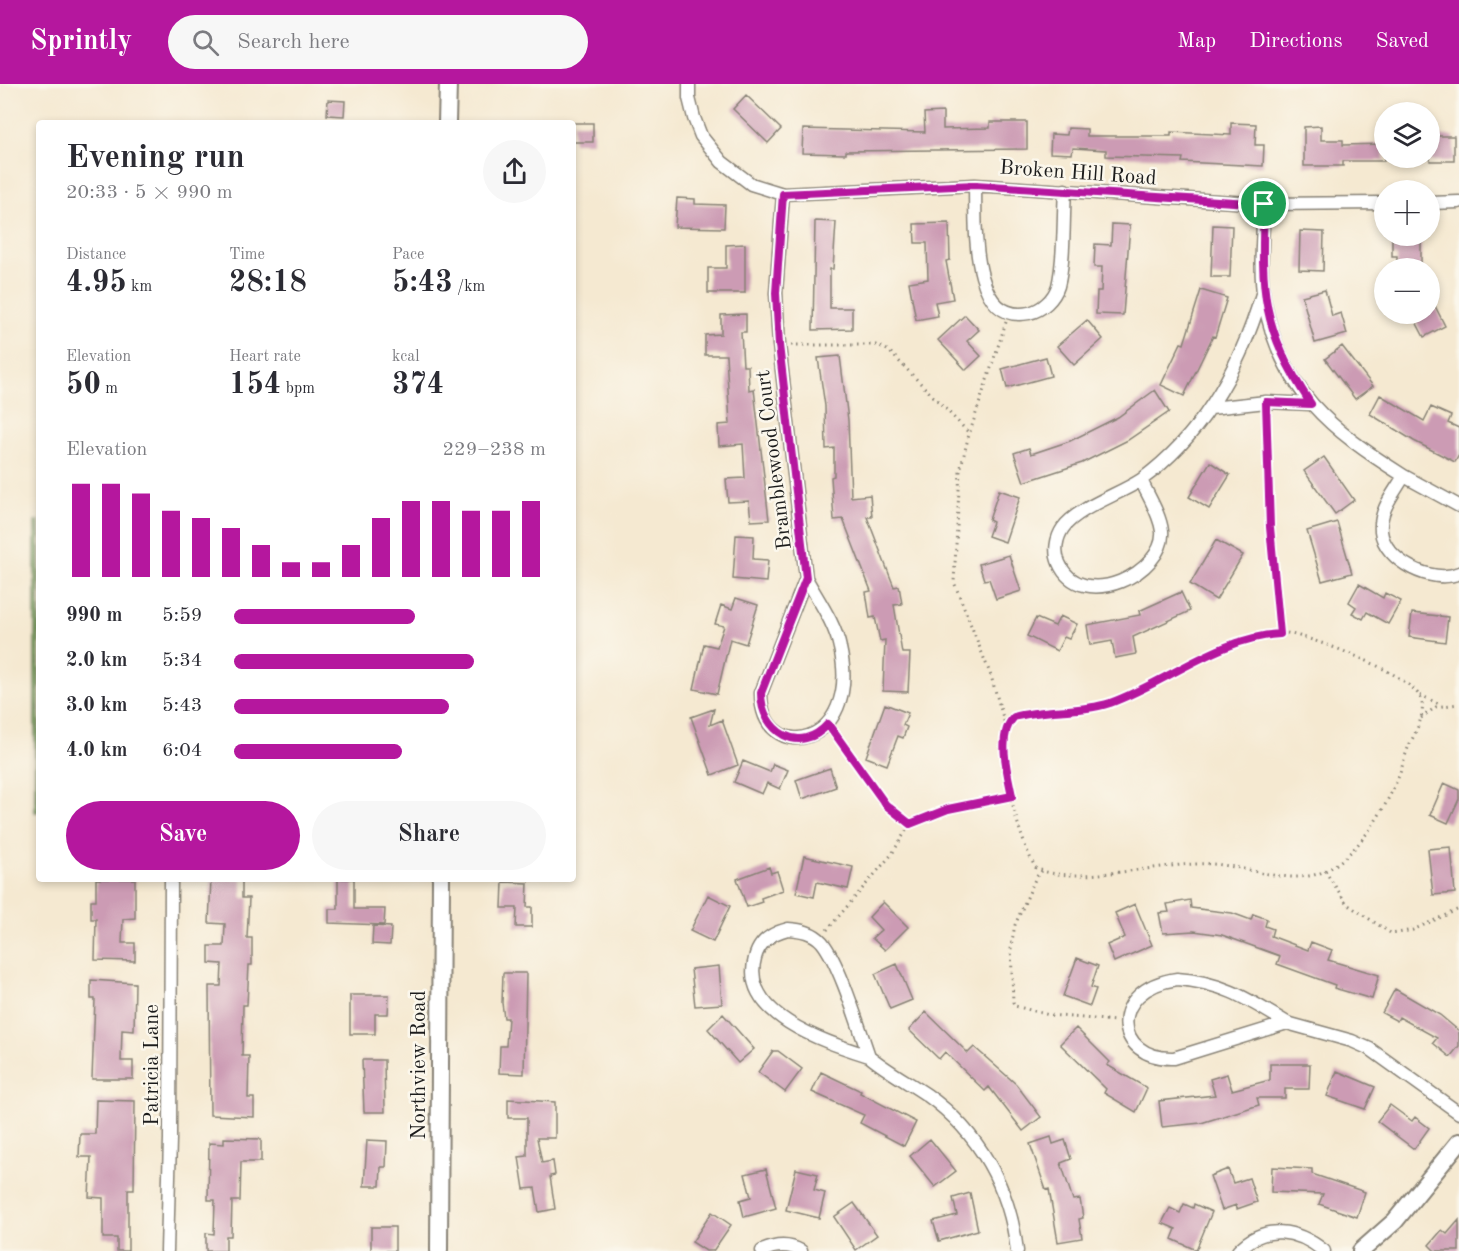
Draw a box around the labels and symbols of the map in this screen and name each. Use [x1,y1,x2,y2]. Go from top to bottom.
street label: Broken Hill Road [999,158,1157,189]
pin [1238,178,1289,229]
street label: Bramblewood Court [753,369,796,551]
street label: Northview Road [409,990,430,1140]
street label: Patricia Lane [142,1004,163,1126]

